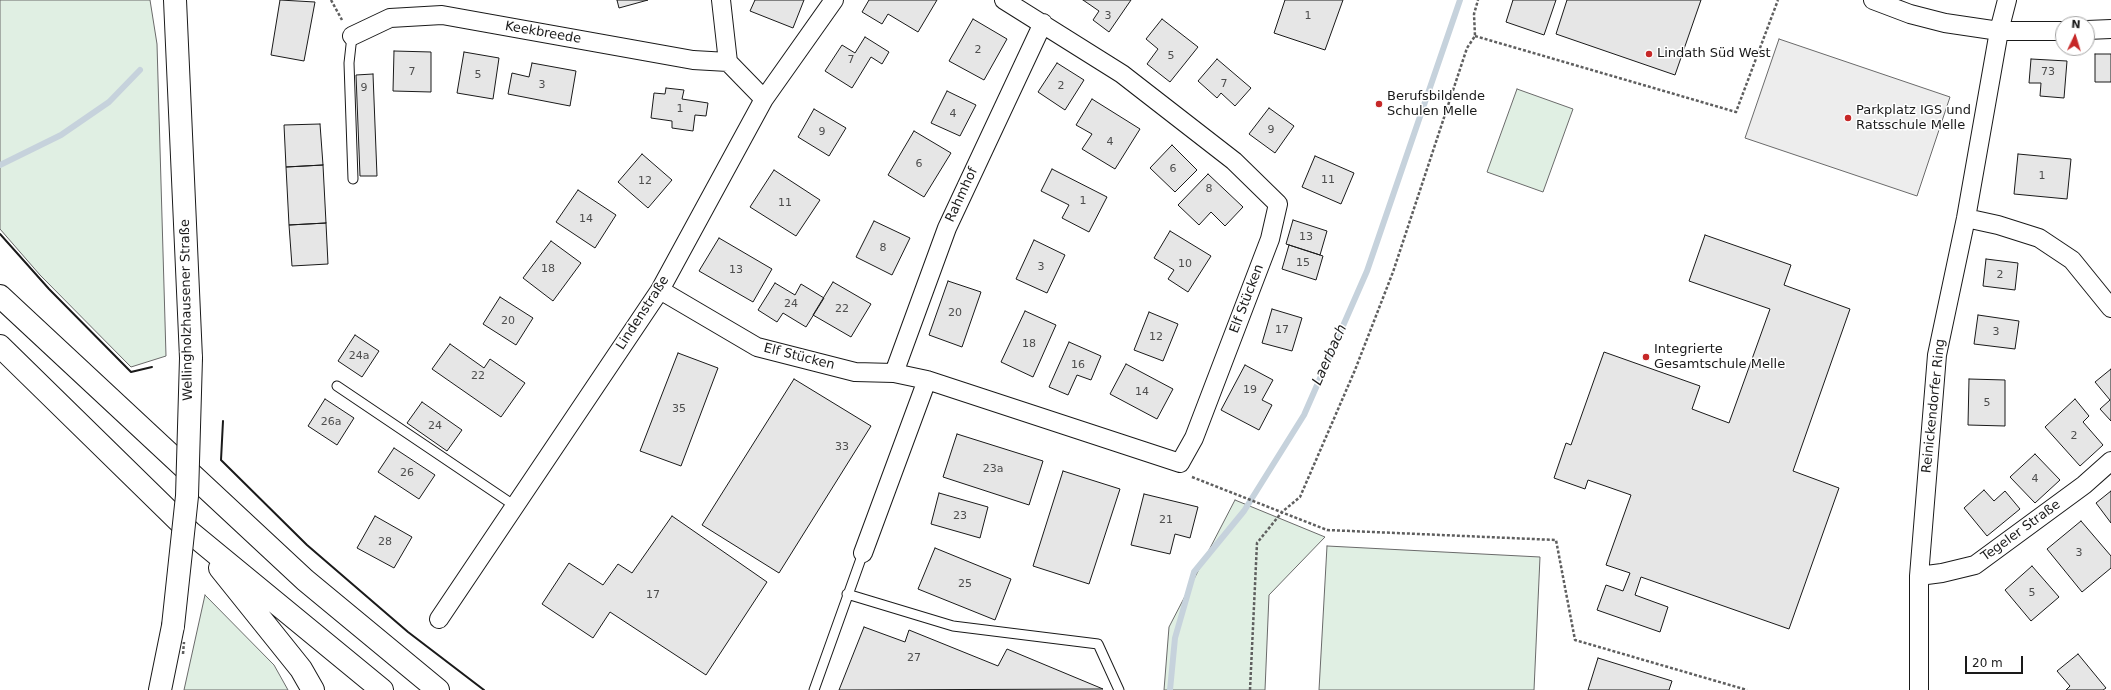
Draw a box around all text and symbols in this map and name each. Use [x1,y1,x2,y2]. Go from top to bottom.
house number: 3 [1105,9,1111,23]
house number: 1 [1305,9,1311,23]
north arrow [2055,16,2095,56]
text: N [2071,18,2081,31]
street label: Keekbreede [504,19,582,47]
house number: 2 [975,43,981,57]
place label: Lindath Süd West [1657,46,1771,62]
house number: 5 [1168,49,1174,63]
marker: Lindath Süd West [1644,49,1654,59]
house number: 7 [848,53,854,67]
house number: 7 [409,65,415,79]
house number: 73 [2041,65,2055,79]
house number: 5 [475,68,481,82]
house number: 7 [1221,77,1227,91]
house number: 3 [539,78,545,92]
house number: 2 [1058,79,1064,93]
house number: 9 [361,81,367,95]
place label: Berufsbildende Schulen Melle [1387,89,1485,120]
marker: Berufsbildende Schulen Melle [1374,99,1384,109]
house number: 1 [677,102,683,116]
place label: Parkplatz IGS und Ratsschule Melle [1856,103,1971,134]
house number: 4 [950,107,956,121]
marker: Parkplatz IGS und Ratsschule Melle [1843,113,1853,123]
house number: 9 [1268,123,1274,137]
house number: 9 [819,125,825,139]
house number: 4 [1107,135,1113,149]
house number: 6 [916,157,922,171]
house number: 6 [1170,162,1176,176]
street label: Rahmhof [943,165,981,225]
house number: 1 [2039,169,2045,183]
house number: 11 [1321,173,1335,187]
house number: 12 [638,174,652,188]
house number: 8 [1206,182,1212,196]
house number: 1 [1080,194,1086,208]
house number: 11 [778,196,792,210]
house number: 14 [579,212,593,226]
street label: Wellingholzhausener Straße [178,219,196,401]
house number: 13 [1299,230,1313,244]
house number: 8 [880,241,886,255]
house number: 15 [1296,256,1310,270]
house number: 10 [1178,257,1192,271]
house number: 3 [1038,260,1044,274]
house number: 18 [541,262,555,276]
street label: Elf Stücken [1227,262,1267,336]
house number: 13 [729,263,743,277]
house number: 2 [1997,268,2003,282]
street label: Lindenstraße [613,273,673,353]
house number: 24 [784,297,798,311]
house number: 22 [835,302,849,316]
house number: 20 [948,306,962,320]
house number: 20 [501,314,515,328]
water label: Laerbach [1309,322,1351,388]
house number: 17 [1275,323,1289,337]
house number: 3 [1993,325,1999,339]
house number: 12 [1149,330,1163,344]
house number: 18 [1022,337,1036,351]
street label: Reinickendorfer Ring [1919,338,1949,474]
street label: Elf Stücken [762,341,836,373]
place label: Integrierte Gesamtschule Melle [1654,342,1785,373]
house number: 24a [349,349,369,363]
marker: Integrierte Gesamtschule Melle [1641,352,1651,362]
house number: 16 [1071,358,1085,372]
house number: 22 [471,369,485,383]
house number: 19 [1243,383,1257,397]
house number: 14 [1135,385,1149,399]
house number: 5 [1984,396,1990,410]
house number: 35 [672,402,686,416]
house number: 26a [321,415,341,429]
house number: 24 [428,419,442,433]
house number: 2 [2071,429,2077,443]
house number: 33 [835,440,849,454]
house number: 23a [983,462,1003,476]
house number: 26 [400,466,414,480]
house number: 4 [2032,472,2038,486]
street label: Tegeler Straße [1978,497,2064,565]
house number: 23 [953,509,967,523]
house number: 21 [1159,513,1173,527]
house number: 28 [378,535,392,549]
house number: 3 [2076,546,2082,560]
house number: 25 [958,577,972,591]
house number: 5 [2029,586,2035,600]
house number: 17 [646,588,660,602]
scale bar [1967,648,2025,674]
house number: 27 [907,651,921,665]
text: 20 m [1972,656,2003,670]

